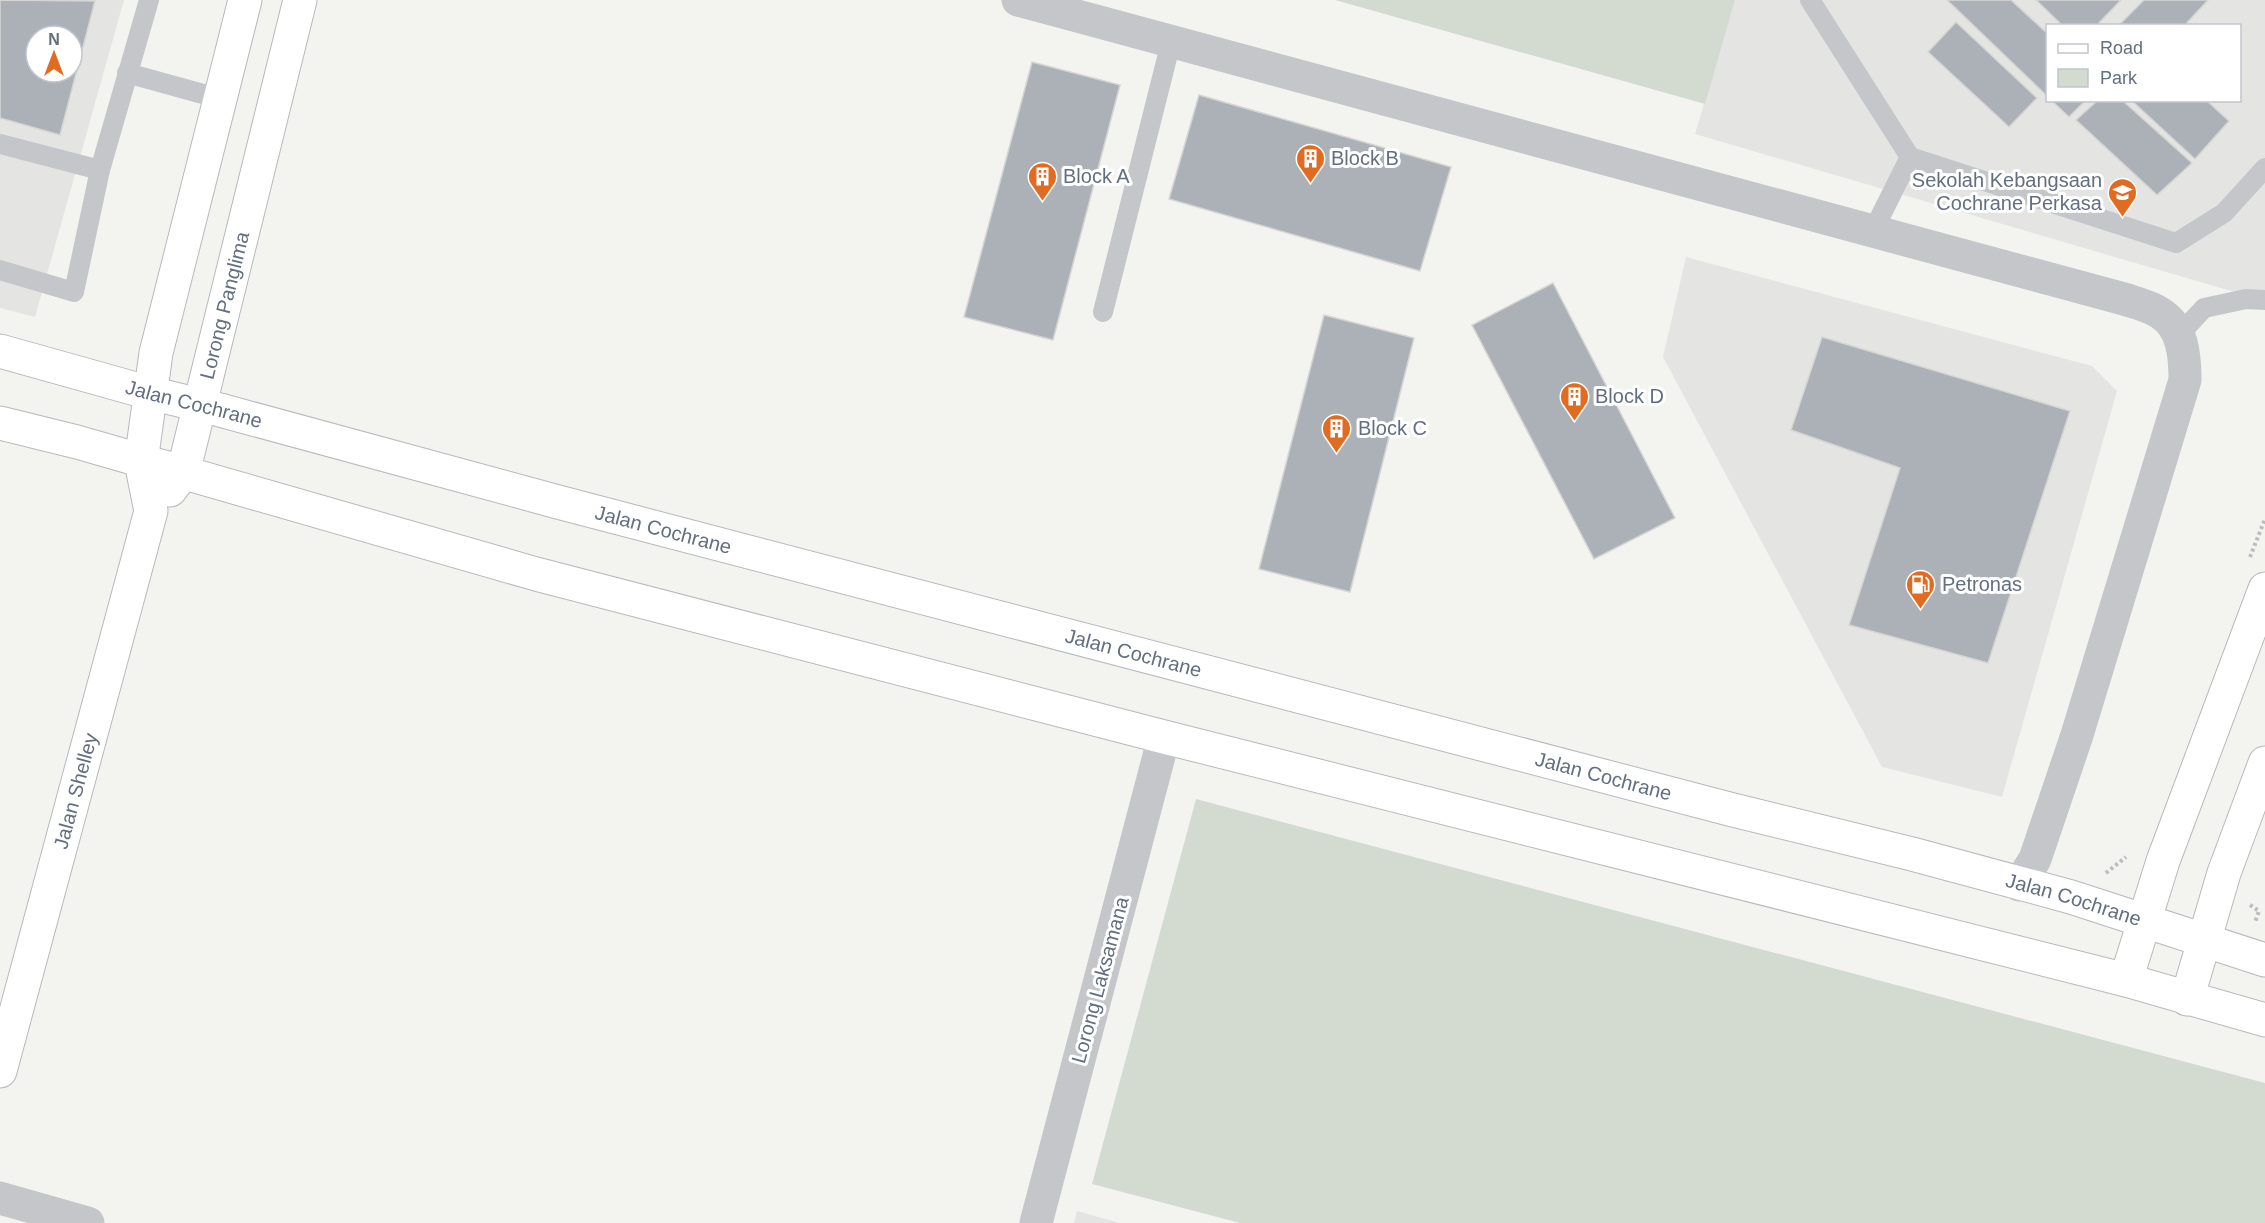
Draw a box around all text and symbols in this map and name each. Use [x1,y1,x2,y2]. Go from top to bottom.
north arrow [24,24,84,84]
legend [2046,24,2241,102]
text: N [48,31,60,48]
text: Road [2100,38,2143,58]
text: Park [2100,68,2138,88]
building icon: Block B [1294,142,1326,184]
place label: Block B [1331,147,1399,169]
building icon: Block A [1026,160,1058,202]
place label: Block A [1063,165,1130,187]
place label: Sekolah Kebangsaan Cochrane Perkasa [1912,169,2103,214]
school or university icon: Sekolah Kebangsaan Cochrane Perkasa [2107,176,2139,218]
street label: Lorong Panglima [196,229,253,382]
street label: Jalan Cochrane [123,376,265,432]
building icon: Block D [1558,380,1590,422]
place label: Block D [1595,385,1664,407]
building icon: Block C [1321,412,1353,454]
place label: Block C [1358,417,1427,439]
street label: Jalan Cochrane [593,501,734,558]
fuel station icon: Petronas [1905,568,1937,610]
place label: Petronas [1942,573,2022,595]
street label: Jalan Cochrane [1063,624,1204,681]
street label: Jalan Shelley [49,731,102,851]
street label: Jalan Cochrane [1533,748,1674,804]
street label: Jalan Cochrane [2004,869,2144,930]
street label: Lorong Laksamana [1067,894,1133,1066]

